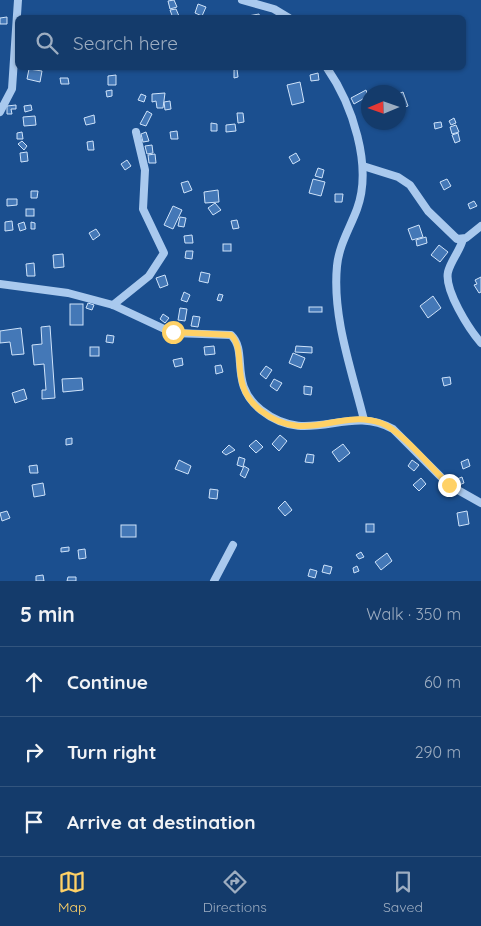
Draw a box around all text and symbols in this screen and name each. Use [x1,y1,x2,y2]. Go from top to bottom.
search box [15,15,466,70]
icon: search [33,29,61,57]
text: Search here [73,31,178,55]
north arrow [361,85,406,130]
route start [162,321,185,344]
route end [438,474,461,497]
text: 5 min [20,601,75,627]
text: Walk · 350 m [366,604,461,624]
icon: ahead [20,668,48,696]
text: Continue [67,670,148,694]
text: 60 m [424,672,461,692]
icon: right [20,738,48,766]
text: Turn right [67,740,156,764]
text: 290 m [415,742,461,762]
icon: arrive [20,808,48,836]
text: Arrive at destination [67,810,256,834]
tab: Map [58,868,87,916]
tab: Directions [203,868,267,916]
tab: Saved [383,868,423,916]

